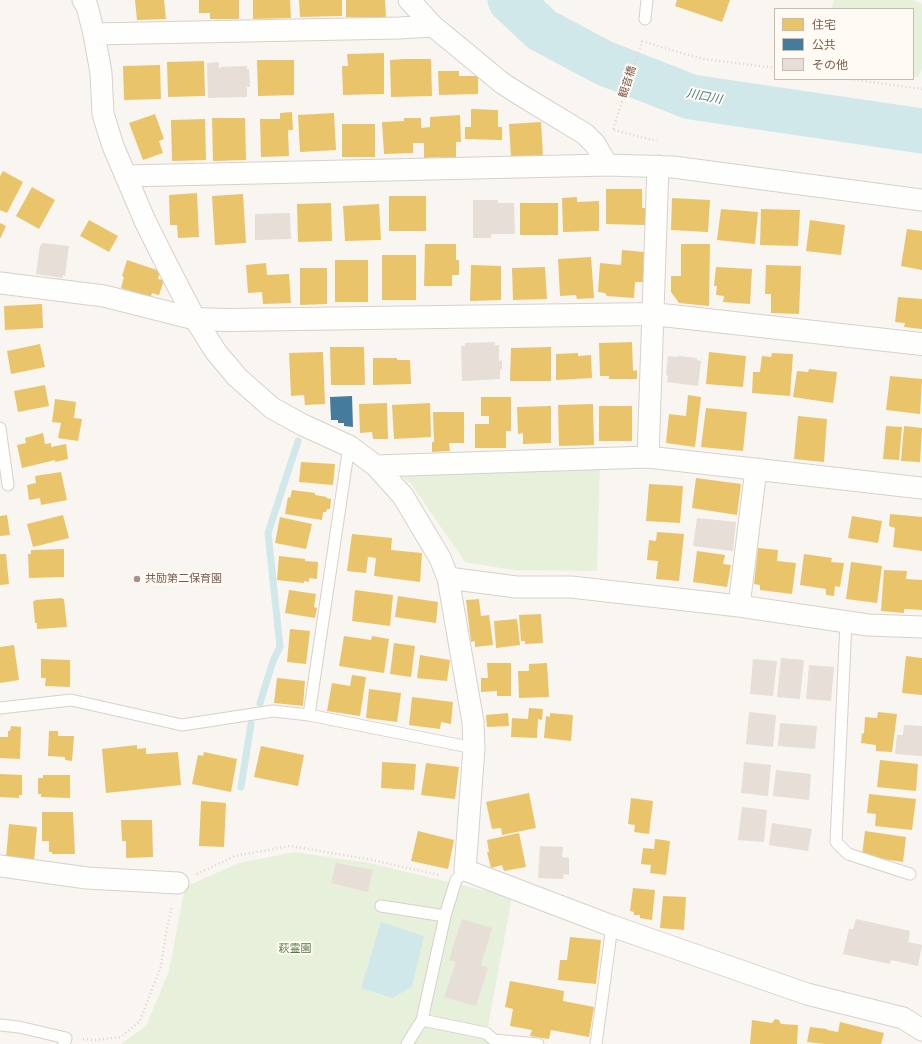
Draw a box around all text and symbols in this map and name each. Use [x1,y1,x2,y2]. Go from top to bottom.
legend [774,8,914,80]
text: 住宅 [812,17,836,33]
text: 公共 [812,37,836,53]
text: その他 [812,57,848,73]
street label: 観音橋 [617,64,639,100]
water label: 川口川 [685,86,723,108]
place label: 共励第二保育園 [145,572,222,586]
marker: 共励第二保育園 [132,574,142,584]
park label: 萩霊園 [279,942,311,956]

